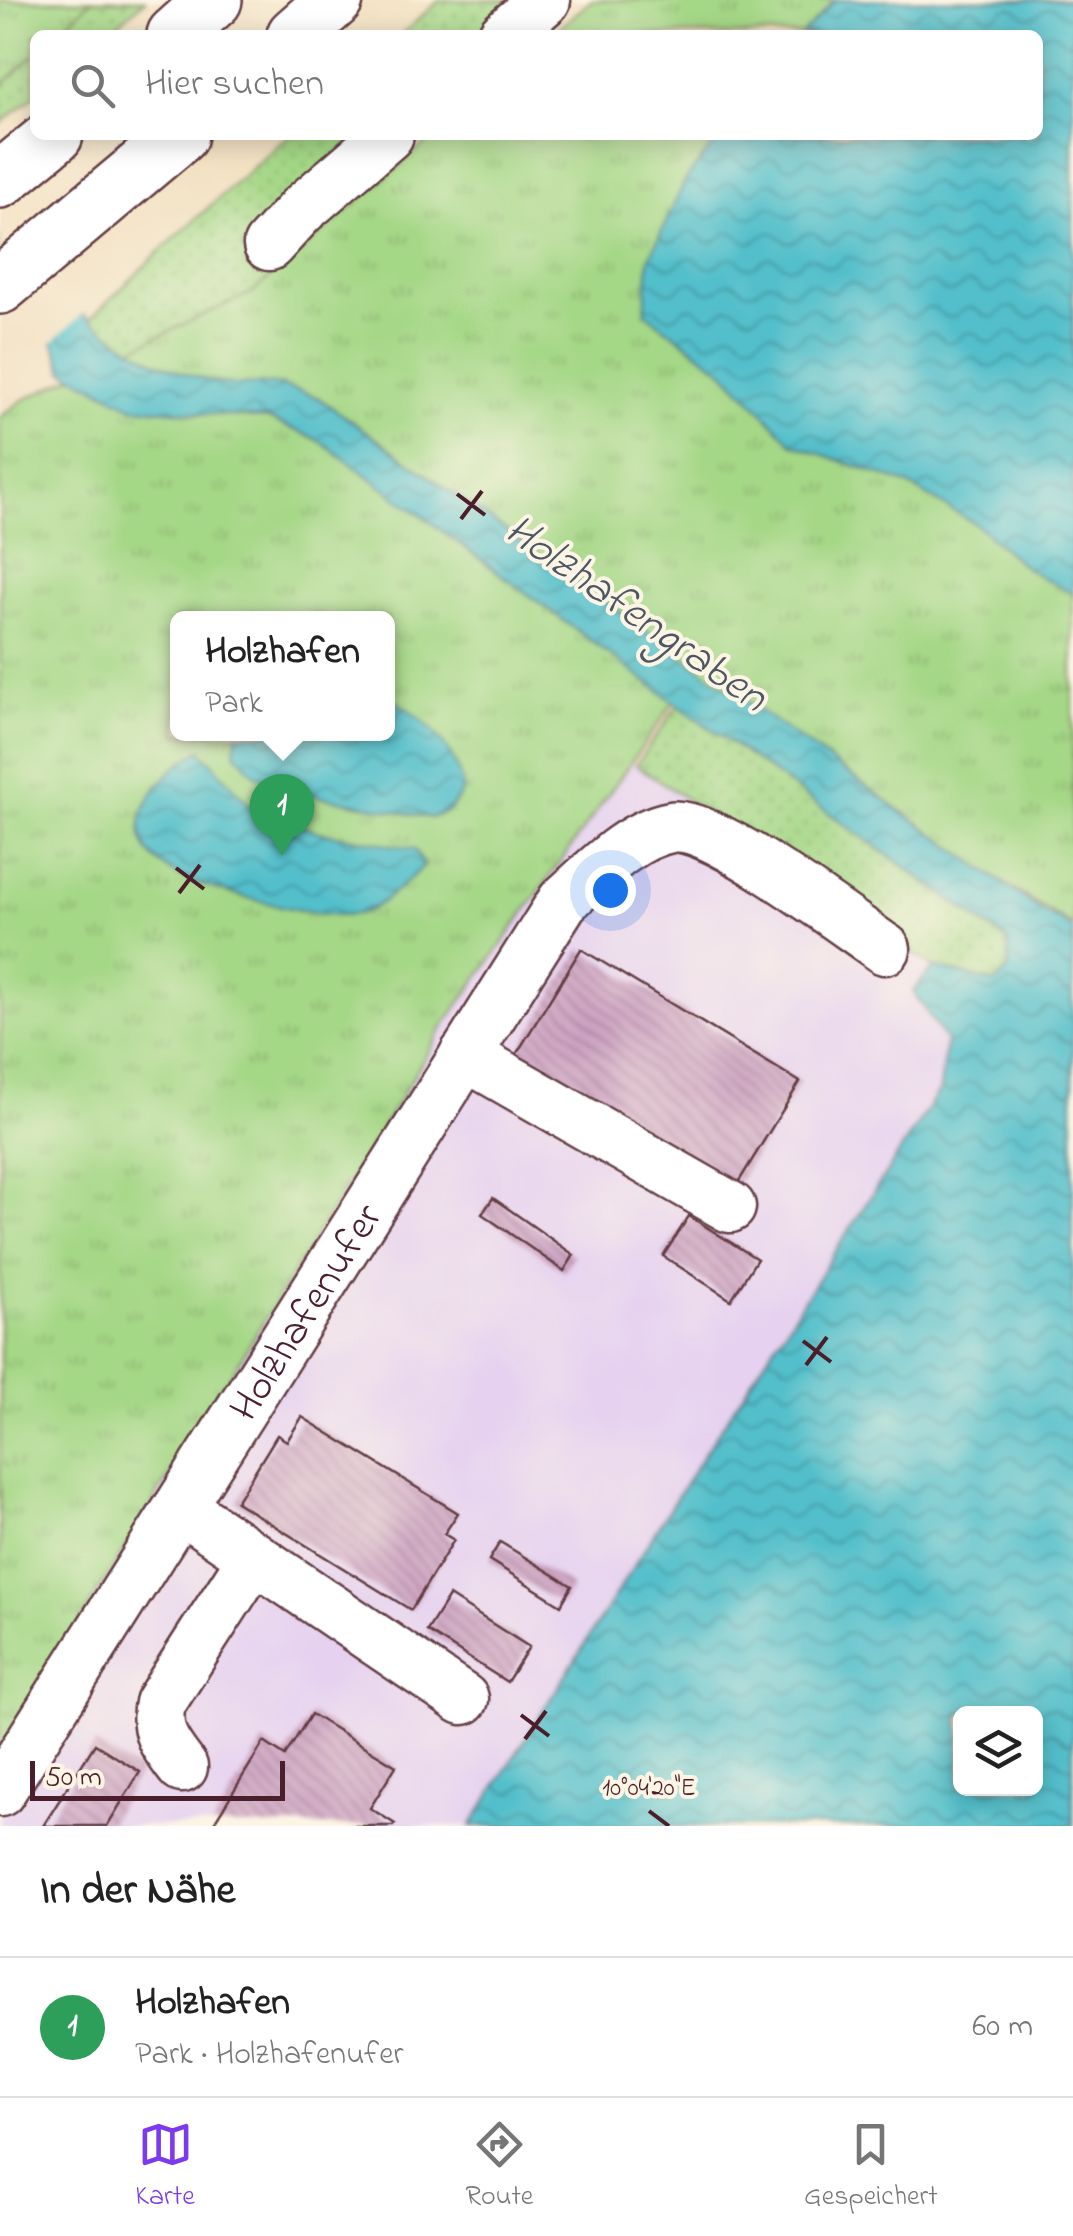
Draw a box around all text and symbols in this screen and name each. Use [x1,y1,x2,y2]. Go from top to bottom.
search box [30,30,1043,140]
text: Hier suchen [145,57,324,113]
icon: search [65,58,120,113]
water label: Holzhafengraben [490,500,782,732]
popup [170,611,395,741]
text: Holzhafen [205,625,360,681]
text: Park [205,681,263,728]
pin: 1 [250,774,314,856]
your location [585,865,636,916]
street label: Holzhafenufer [216,1192,400,1434]
map controls [953,1706,1043,1796]
button: layers [953,1706,1043,1796]
scale bar [30,1756,285,1800]
text: 50 m [45,1758,102,1799]
text: 10°04'20"E [602,1771,696,1807]
text: In der Nähe [40,1861,235,1922]
text: Holzhafen [135,1976,290,2032]
text: 1 [67,2004,78,2051]
text: 60 m [972,2004,1033,2051]
text: Park · Holzhafenufer [135,2032,403,2079]
tab: Karte [135,2117,195,2218]
tab: Route [465,2117,533,2218]
tab: Gespeichert [804,2117,938,2218]

